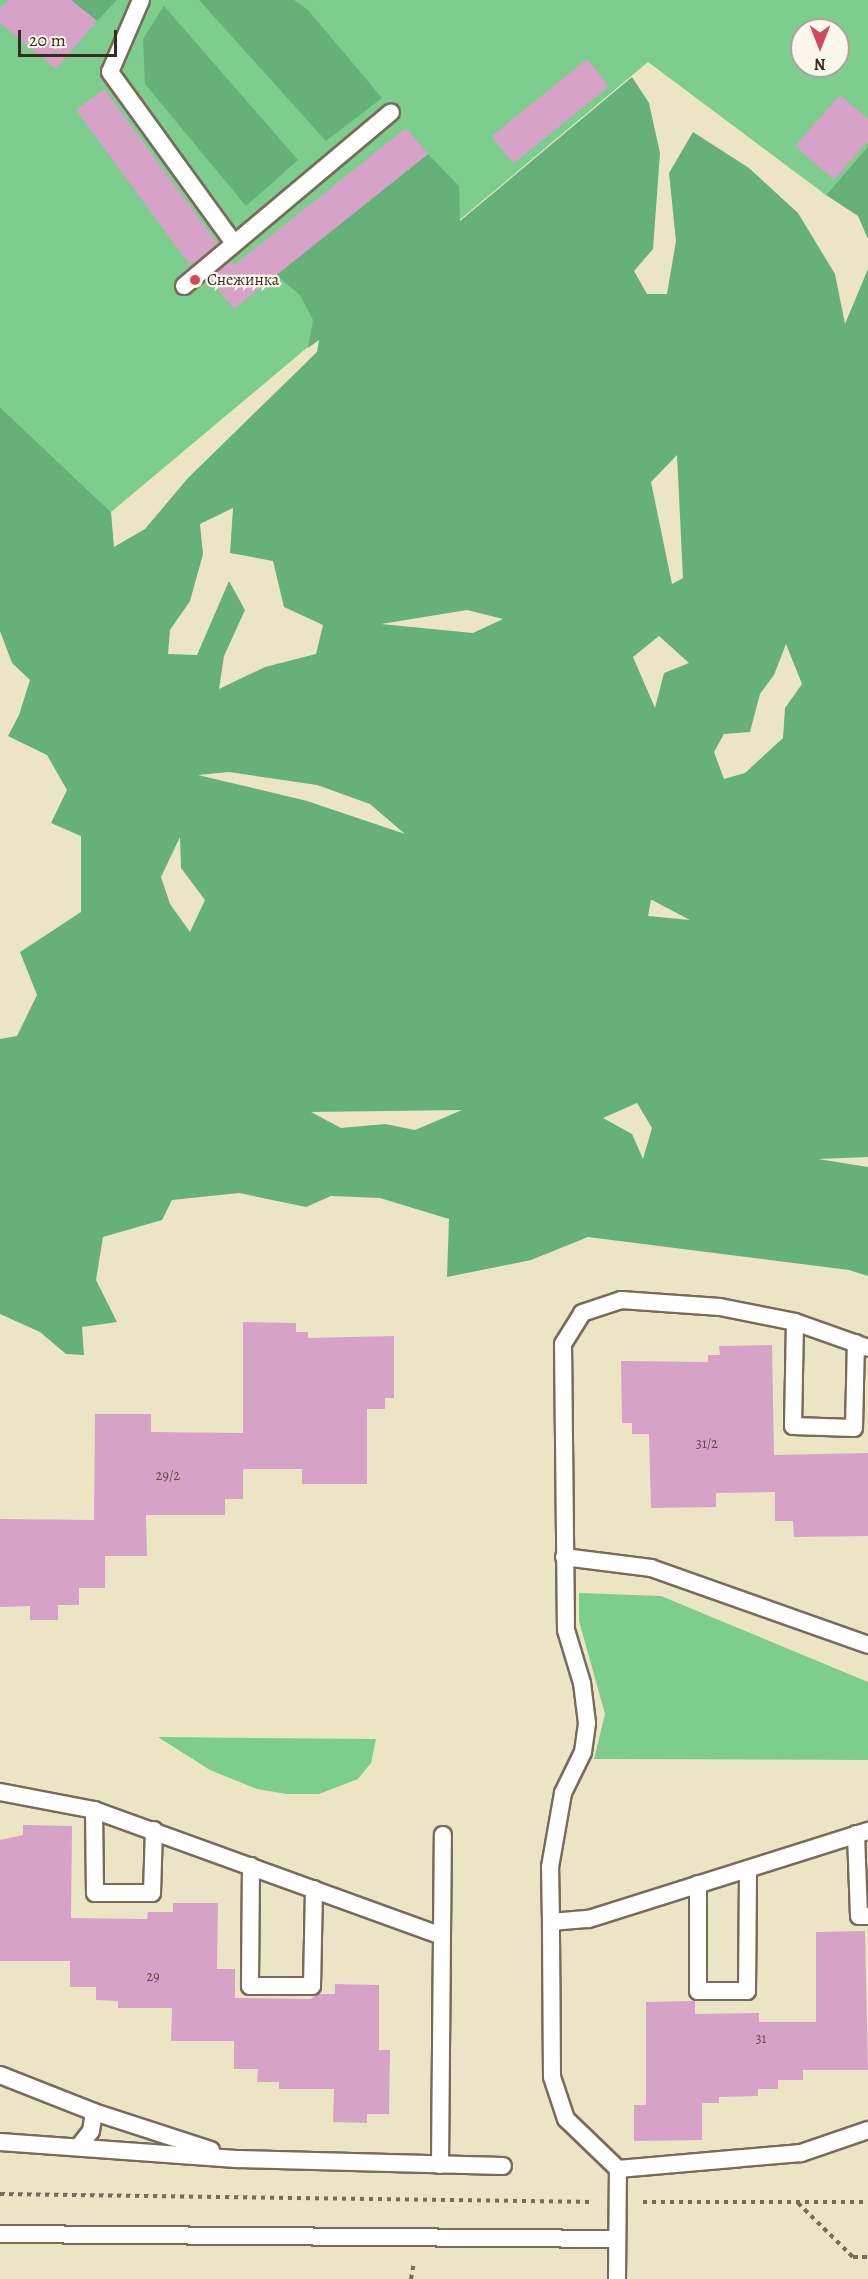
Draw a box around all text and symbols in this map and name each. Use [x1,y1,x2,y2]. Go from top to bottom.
scale bar [21,18,120,56]
north arrow [790,18,850,78]
text: 20 m [29,28,66,52]
text: N [814,53,826,75]
place label: Снежинка [207,270,279,290]
marker: Снежинка [188,273,202,287]
house number: 31/2 [696,1436,718,1452]
house number: 29/2 [156,1468,180,1484]
house number: 29 [146,1969,160,1985]
house number: 31 [756,2031,766,2047]

